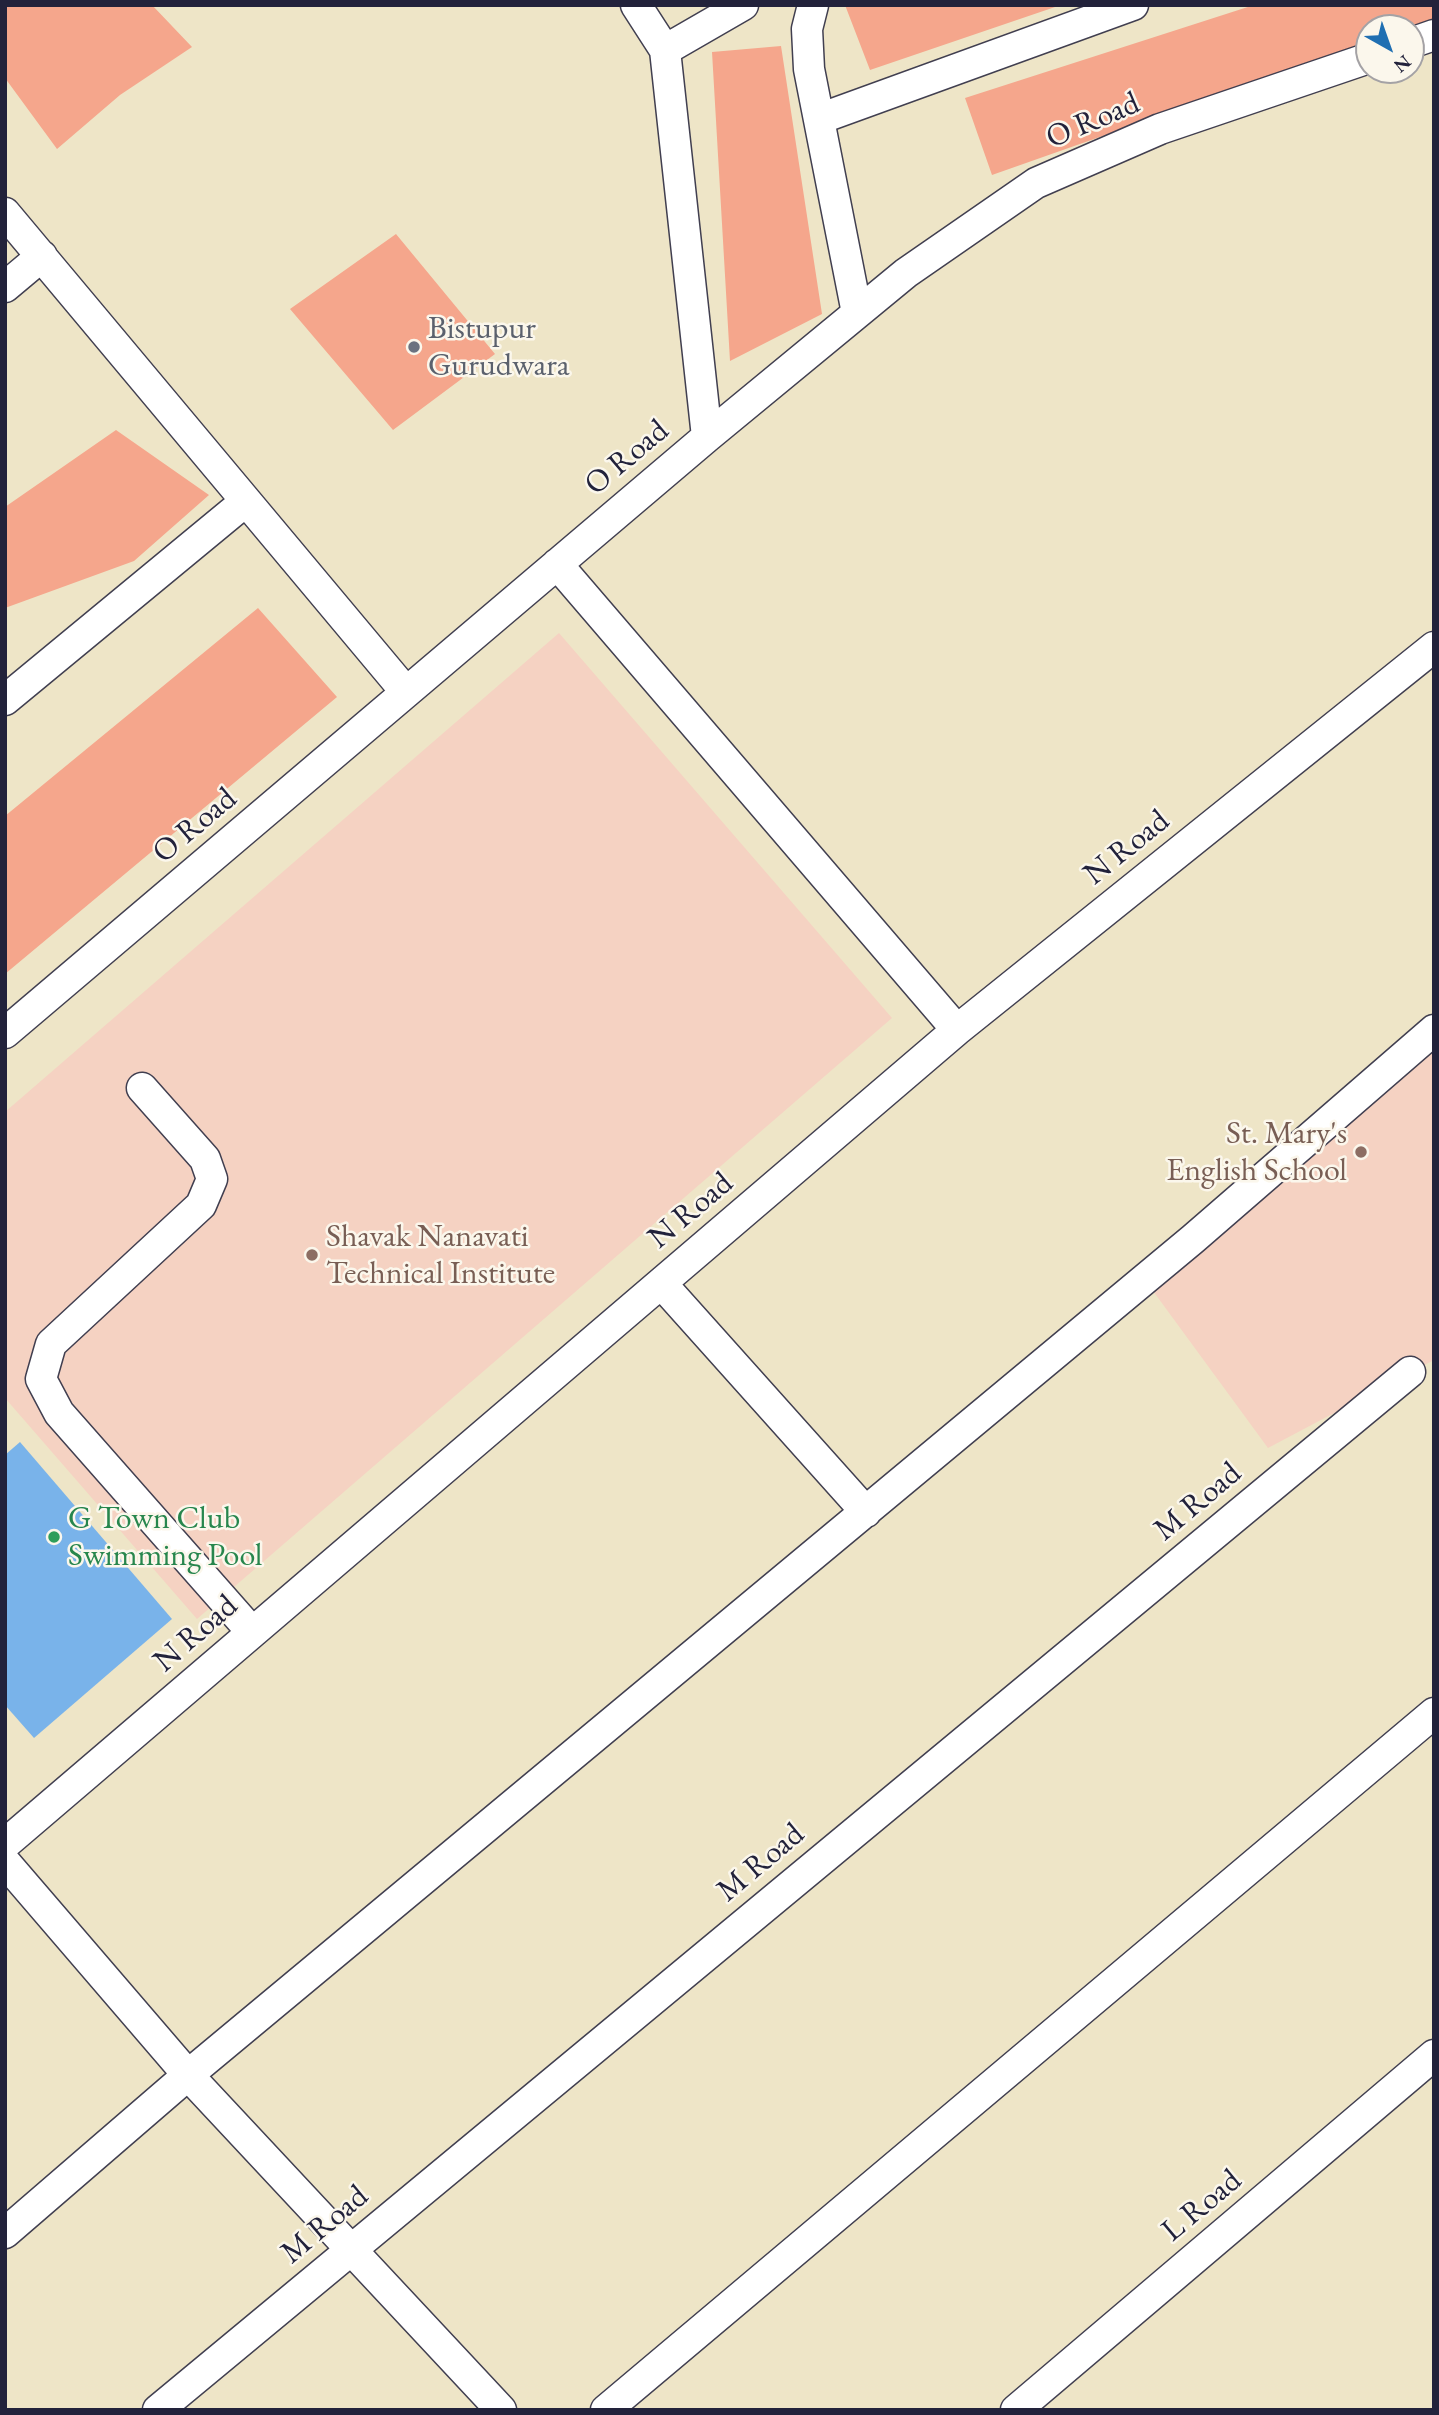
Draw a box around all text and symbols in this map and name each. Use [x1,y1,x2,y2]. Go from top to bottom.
north arrow [1355,14,1425,84]
text: N [1389,49,1416,78]
street label: O Road [1040,84,1146,158]
place label: Bistupur Gurudwara [428,310,570,385]
marker: Bistupur Gurudwara [406,339,422,355]
street label: O Road [577,412,677,504]
street label: O Road [145,780,245,872]
street label: N Road [1077,802,1177,894]
place label: St. Mary's English School [1166,1115,1347,1190]
marker: St. Mary's English School [1353,1144,1369,1160]
street label: N Road [641,1165,741,1257]
place label: Shavak Nanavati Technical Institute [326,1218,555,1293]
marker: Shavak Nanavati Technical Institute [304,1247,320,1263]
street label: M Road [1147,1454,1249,1550]
place label: G Town Club Swimming Pool [68,1500,262,1575]
marker: G Town Club Swimming Pool [46,1529,62,1545]
street label: N Road [146,1587,246,1681]
street label: M Road [710,1815,812,1911]
street label: L Road [1154,2162,1250,2250]
street label: M Road [274,2177,376,2273]

